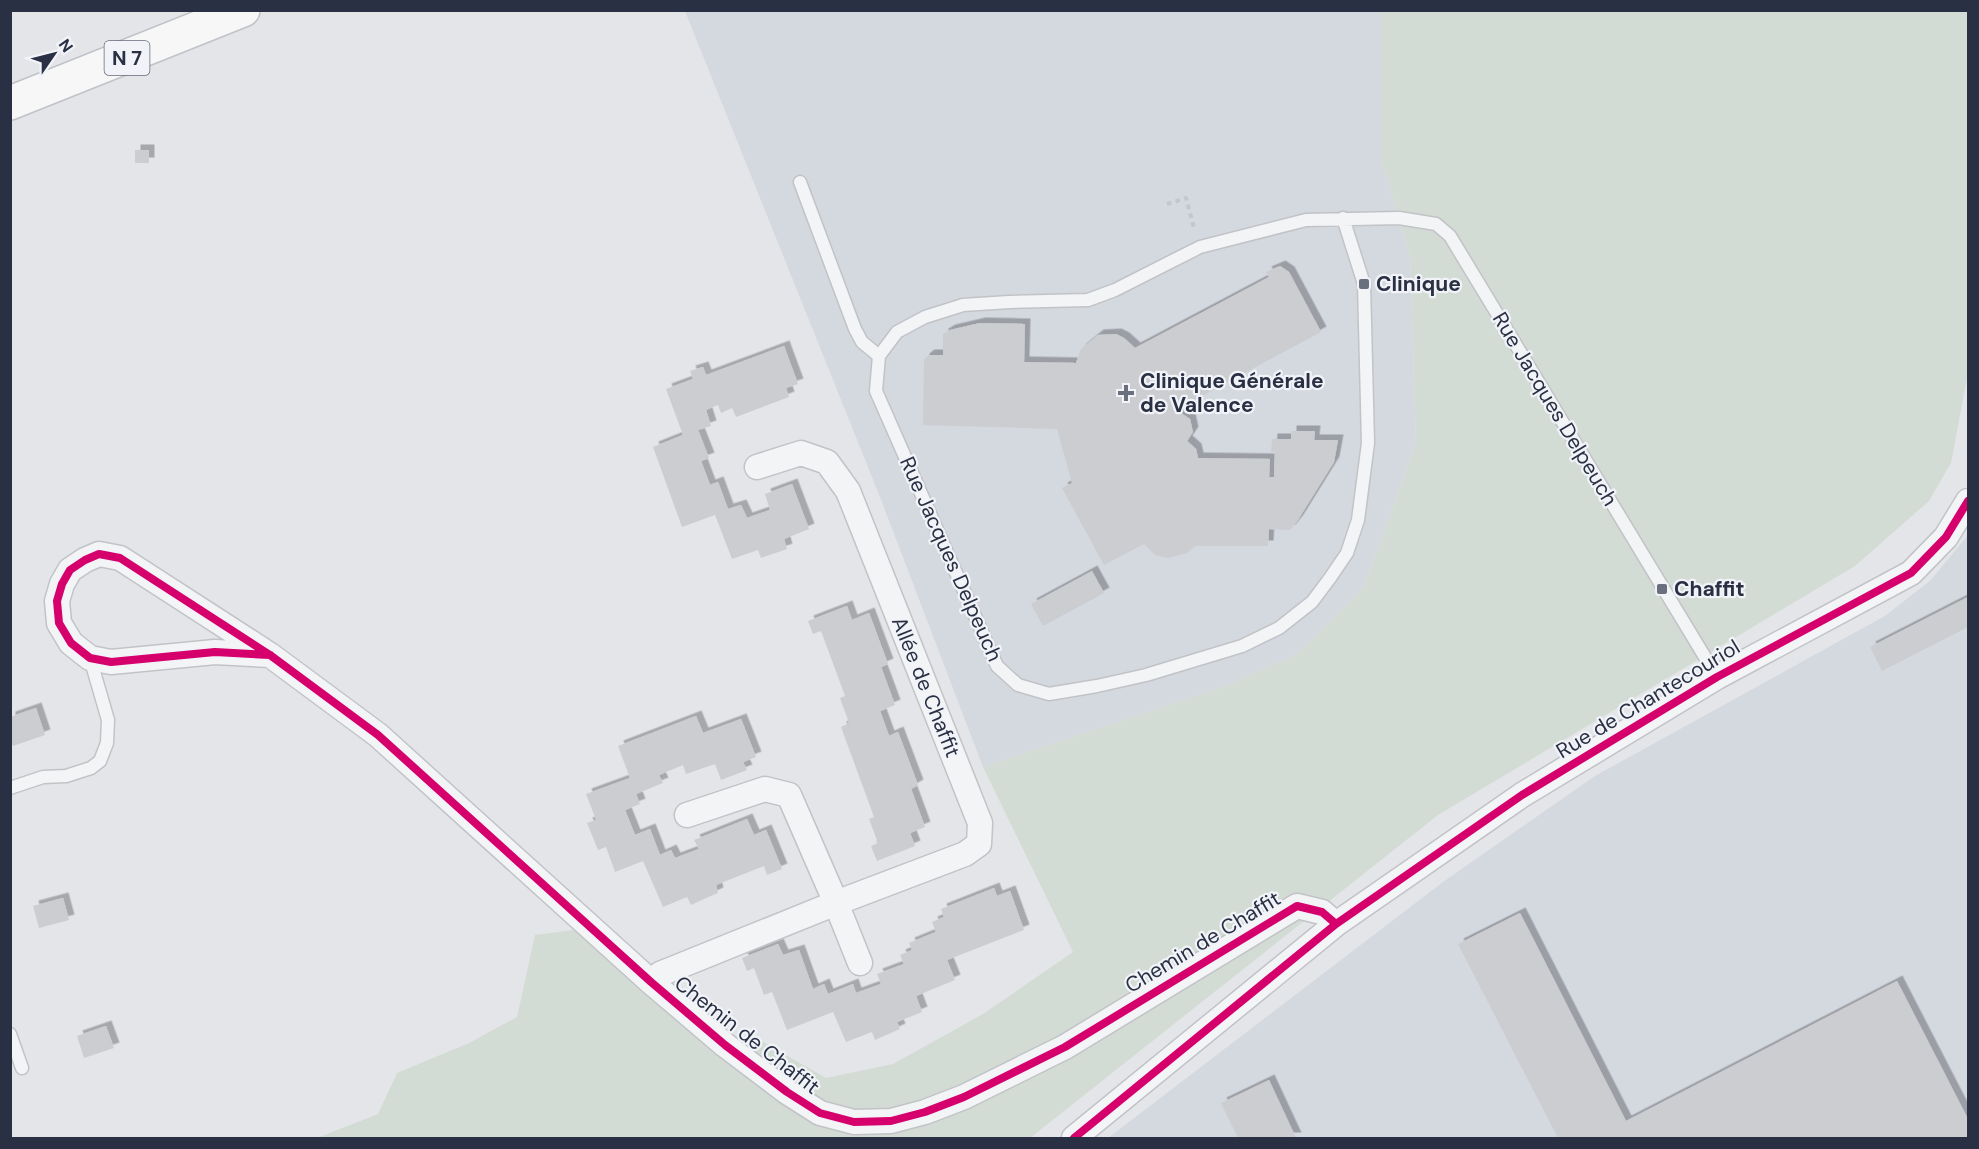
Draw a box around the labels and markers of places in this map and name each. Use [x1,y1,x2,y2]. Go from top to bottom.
place label: Clinique [1376,270,1461,298]
marker: Clinique [1357,277,1371,291]
place label: Clinique Générale de Valence [1140,367,1324,419]
marker: Clinique Générale de Valence [1117,384,1135,402]
place label: Chaffit [1674,575,1744,603]
marker: Chaffit [1655,582,1669,596]

